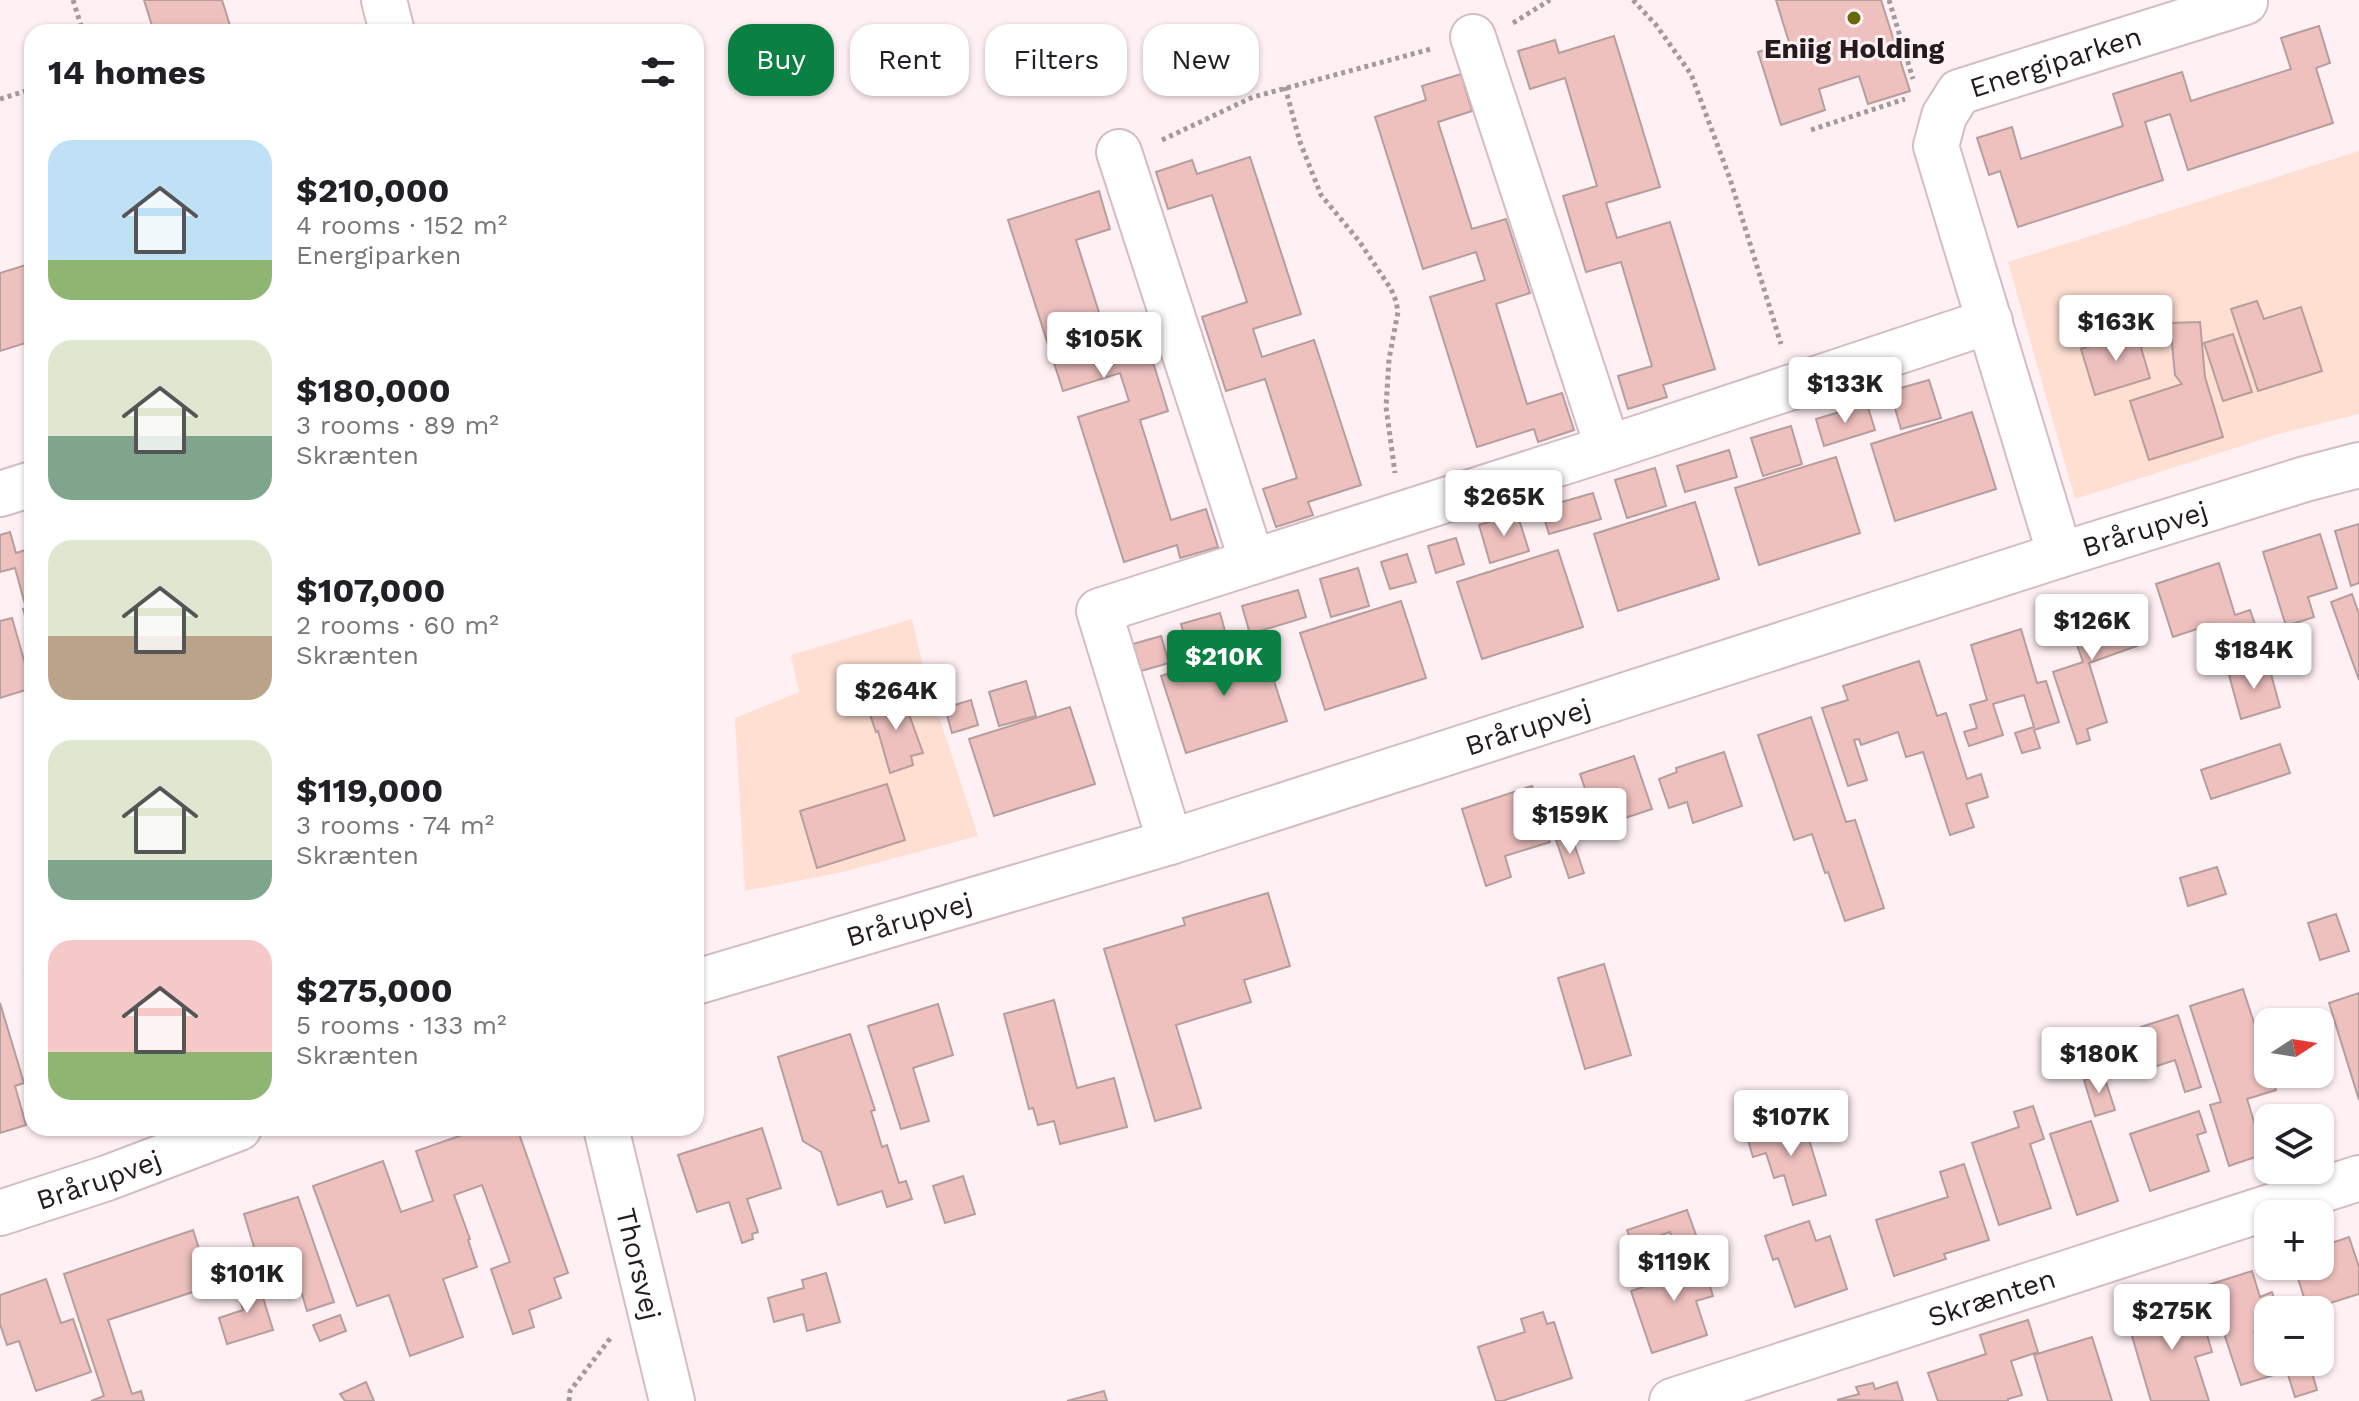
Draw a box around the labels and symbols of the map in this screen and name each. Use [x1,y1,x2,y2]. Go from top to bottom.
marker: Eniig Holding [1845,9,1863,27]
street label: Energiparken [1966,19,2146,104]
place label: Eniig Holding [1764,32,1945,65]
pin: $163K [2060,295,2172,363]
pin: $105K [1048,312,1160,380]
pin: $133K [1789,357,1901,425]
pin: $265K [1448,470,1560,538]
street label: Brårupvej [2078,494,2211,564]
pin: $126K [2036,594,2148,662]
pin: $184K [2198,623,2310,691]
pin: $210K [1168,630,1280,698]
pin: $264K [840,664,952,732]
street label: Brårupvej [1461,691,1594,762]
pin: $159K [1514,788,1626,856]
street label: Brårupvej [842,885,976,953]
north arrow [2254,1008,2334,1088]
pin: $180K [2043,1027,2155,1095]
pin: $107K [1735,1090,1847,1158]
street label: Brårupvej [32,1143,165,1217]
street label: Thorsvej [609,1205,668,1323]
pin: $119K [1618,1235,1730,1303]
pin: $101K [191,1247,303,1315]
street label: Skrænten [1924,1261,2060,1333]
pin: $275K [2116,1284,2228,1352]

